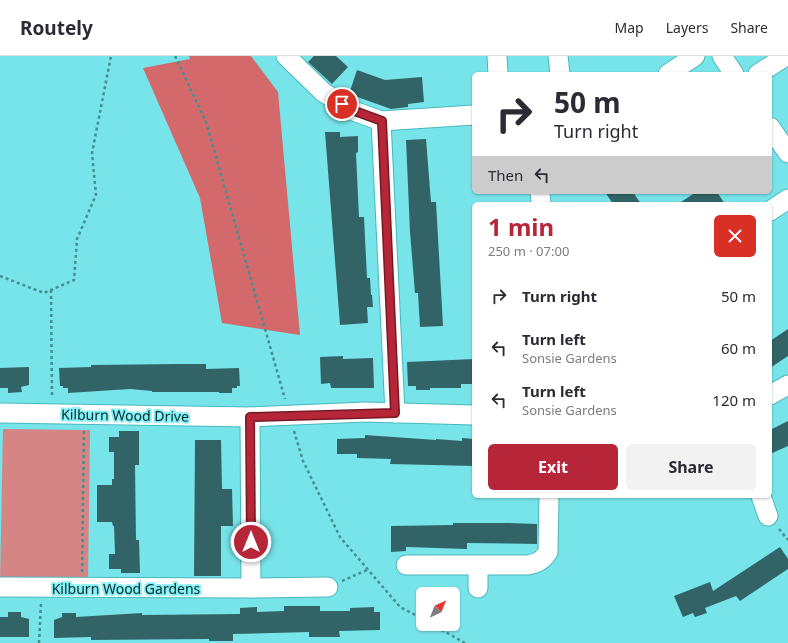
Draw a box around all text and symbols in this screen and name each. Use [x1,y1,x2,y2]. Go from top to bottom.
text: Routely [20,15,93,41]
text: Map [615,18,644,37]
text: Layers [666,18,708,37]
text: Share [730,18,768,37]
text: 50 m [554,83,621,121]
pin [325,87,359,121]
icon: right [488,88,540,140]
icon: arrive [331,93,353,115]
text: Turn right [554,119,638,143]
icon: left [531,164,553,186]
text: Then [488,165,523,185]
text: 1 min [488,210,554,243]
button: close [714,215,756,257]
text: 250 m · 07:00 [488,242,569,260]
icon: right [488,285,510,307]
text: Turn right [522,286,597,306]
text: 50 m [721,286,756,306]
text: Turn left [522,329,586,349]
icon: left [488,337,510,359]
text: 60 m [721,338,756,358]
text: Sonsie Gardens [522,349,617,367]
text: Turn left [522,381,586,401]
icon: left [488,389,510,411]
text: 120 m [712,390,756,410]
text: Sonsie Gardens [522,401,617,419]
street label: Kilburn Wood Drive [61,404,189,426]
button: Exit [488,444,618,490]
button: Share [626,444,756,490]
position arrow [230,521,272,563]
street label: Kilburn Wood Gardens [52,579,201,598]
north arrow [416,587,460,631]
map controls [416,587,460,631]

